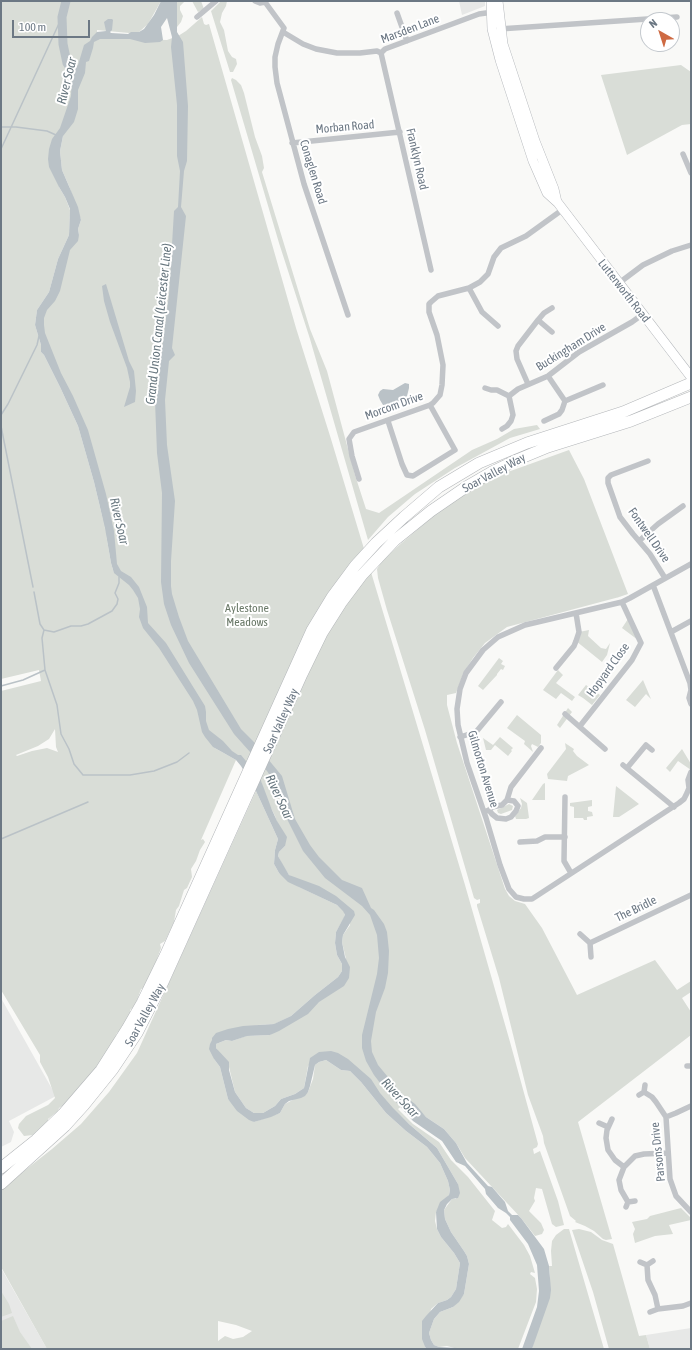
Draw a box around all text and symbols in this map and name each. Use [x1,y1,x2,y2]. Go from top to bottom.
street label: Marsden Lane [379,11,441,47]
scale bar [14,12,92,38]
north arrow [640,12,680,52]
text: N [647,17,659,30]
text: 100 m [19,20,46,34]
water label: River Soar [54,56,80,106]
street label: Morban Road [315,117,375,137]
street label: Franklyn Road [403,127,431,191]
street label: Conaglen Road [296,138,330,206]
water label: Grand Union Canal (Leicester Line) [143,243,175,405]
street label: Lutterworth Road [595,257,653,325]
street label: Buckingham Drive [533,320,609,374]
street label: Morcom Drive [363,389,425,423]
street label: Soar Valley Way [460,450,528,496]
water label: River Soar [106,496,132,546]
street label: Fontwell Drive [625,505,673,565]
park label: Aylestone Meadows [225,601,269,629]
street label: Hopyard Close [584,640,632,700]
street label: Soar Valley Way [260,686,302,756]
street label: Gilmorton Avenue [464,729,502,809]
water label: River Soar [262,772,296,822]
street label: The Bridle [613,893,659,925]
street label: Soar Valley Way [122,981,168,1049]
water label: River Soar [378,1075,422,1121]
street label: Parsons Drive [648,1122,668,1182]

